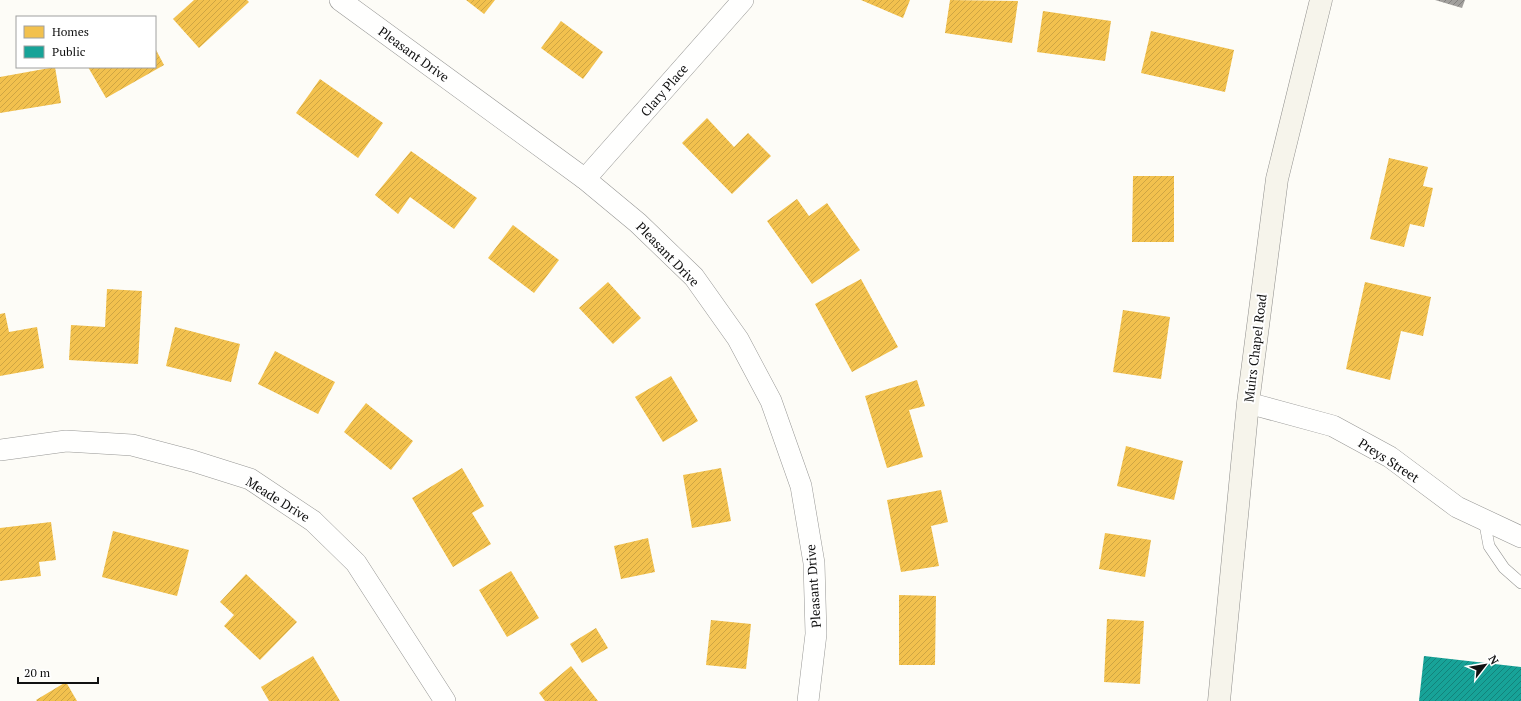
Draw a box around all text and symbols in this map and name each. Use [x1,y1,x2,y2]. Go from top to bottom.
legend [16,16,156,68]
street label: Pleasant Drive [375,22,453,86]
text: Homes [52,24,89,39]
text: Public [52,44,86,59]
street label: Clary Place [636,60,692,120]
street label: Pleasant Drive [632,218,704,290]
street label: Muirs Chapel Road [1239,293,1271,403]
street label: Preys Street [1355,434,1423,486]
street label: Meade Drive [243,472,313,526]
street label: Pleasant Drive [801,544,825,628]
north arrow [1465,645,1505,685]
text: N [1485,653,1502,668]
scale bar [18,659,98,685]
text: 20 m [24,665,51,680]

